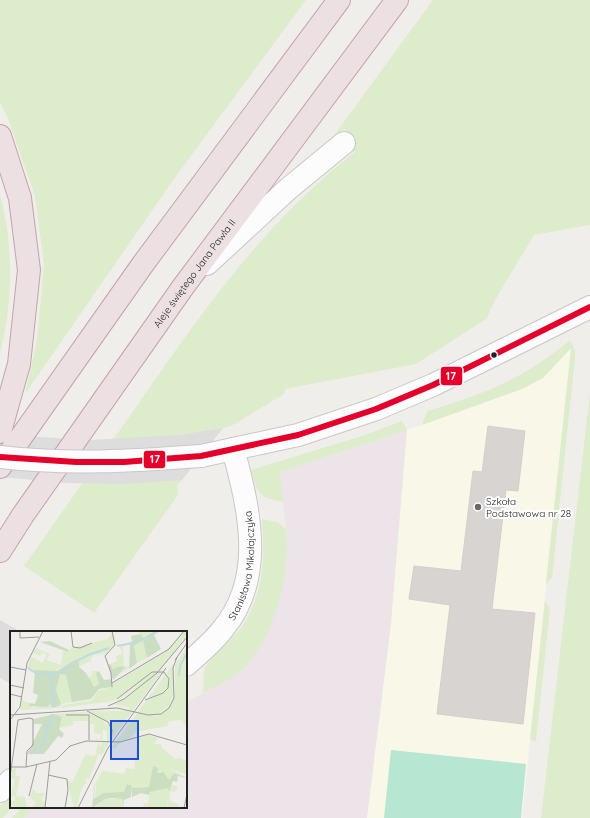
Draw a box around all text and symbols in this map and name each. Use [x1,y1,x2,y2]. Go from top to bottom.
street label: Aleje świętego Jana Pawła II [151,217,238,330]
unlabelled marker [489,350,499,360]
line badge: 17 [440,366,463,386]
text: 17 [446,369,456,383]
line badge: 17 [143,450,166,469]
text: 17 [150,452,160,466]
place label: Szkoła Podstawowa nr 28 [486,495,571,520]
marker: Szkoła Podstawowa nr 28 [473,502,483,512]
street label: Stanisława Mikołajczyka [225,510,257,623]
inset map [10,631,187,808]

